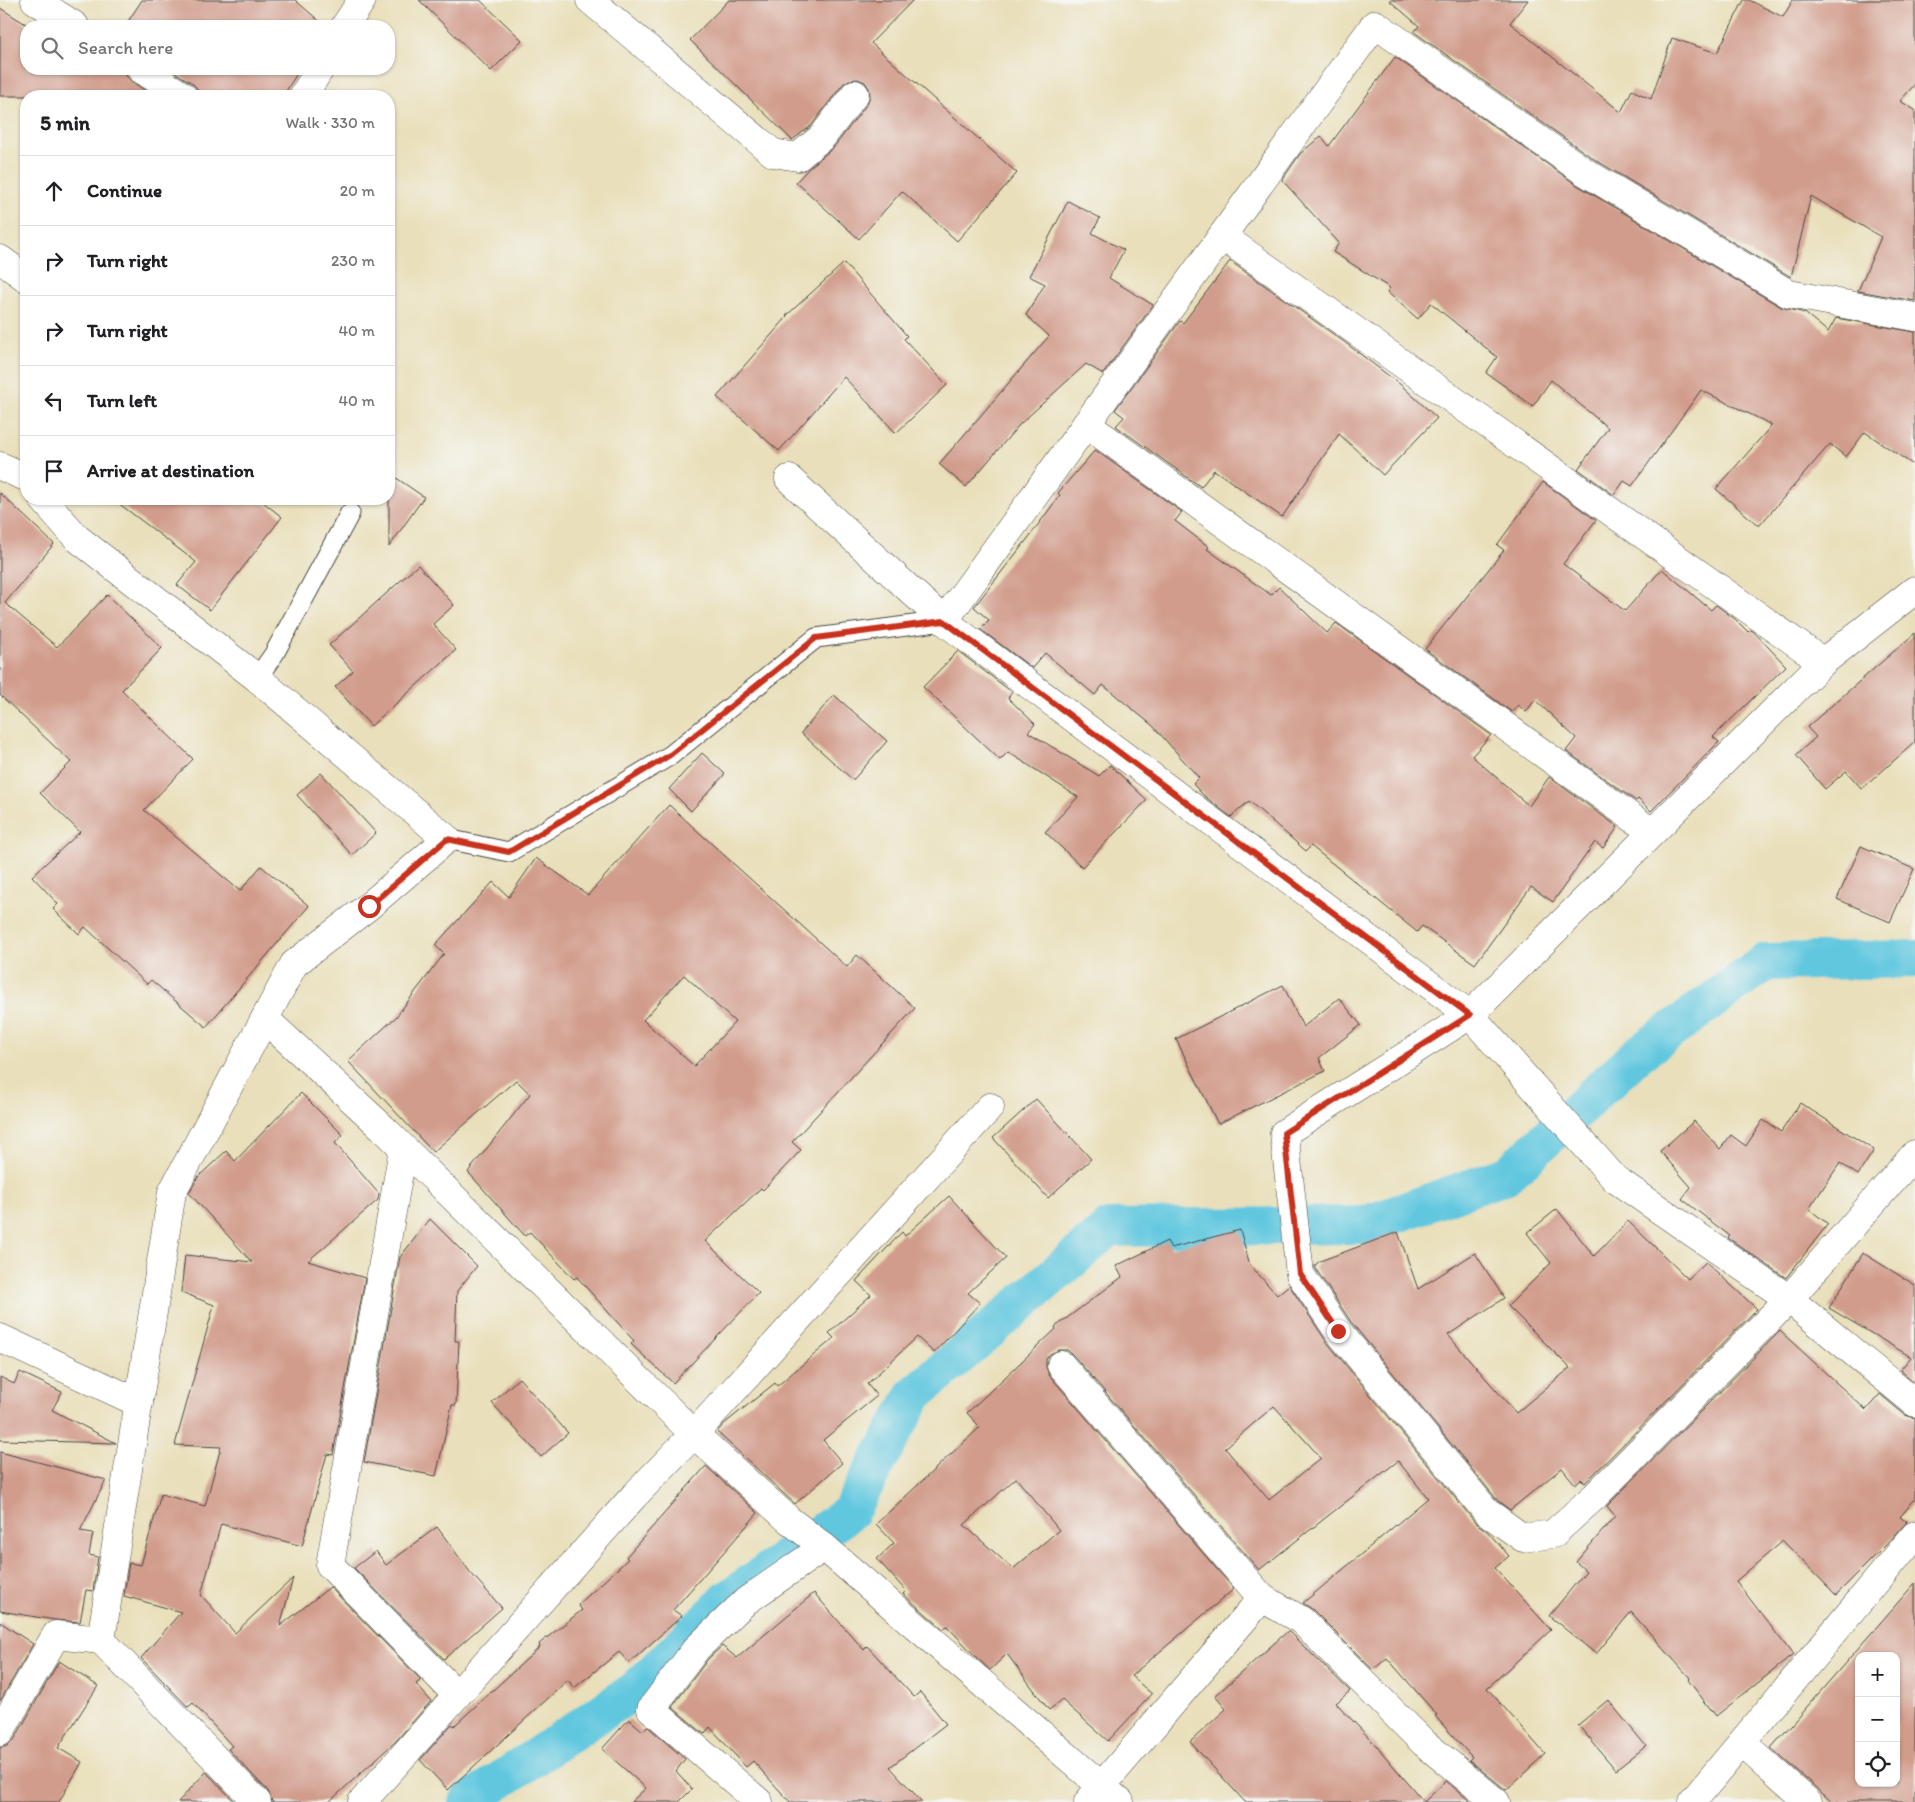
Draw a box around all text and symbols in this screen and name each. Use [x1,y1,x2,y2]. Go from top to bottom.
search box [20,20,395,75]
icon: search [38,34,66,62]
text: Search here [78,36,173,59]
text: 5 min [40,110,90,135]
text: Walk · 330 m [285,113,375,132]
icon: ahead [40,177,68,205]
text: Continue [87,179,162,202]
text: 20 m [340,181,375,200]
icon: right [40,247,68,275]
text: Turn right [87,249,168,272]
text: 230 m [331,251,375,270]
icon: right [40,317,68,345]
text: Turn right [87,319,168,342]
text: 40 m [338,321,375,340]
icon: left [40,387,68,415]
text: Turn left [87,389,157,412]
text: 40 m [338,391,375,410]
icon: arrive [40,457,68,485]
text: Arrive at destination [87,459,254,482]
route start [358,895,381,918]
route end [1327,1320,1350,1343]
map controls [1855,1652,1900,1787]
button: + [1855,1652,1900,1697]
button: − [1855,1697,1900,1742]
button: locate [1855,1742,1900,1787]

